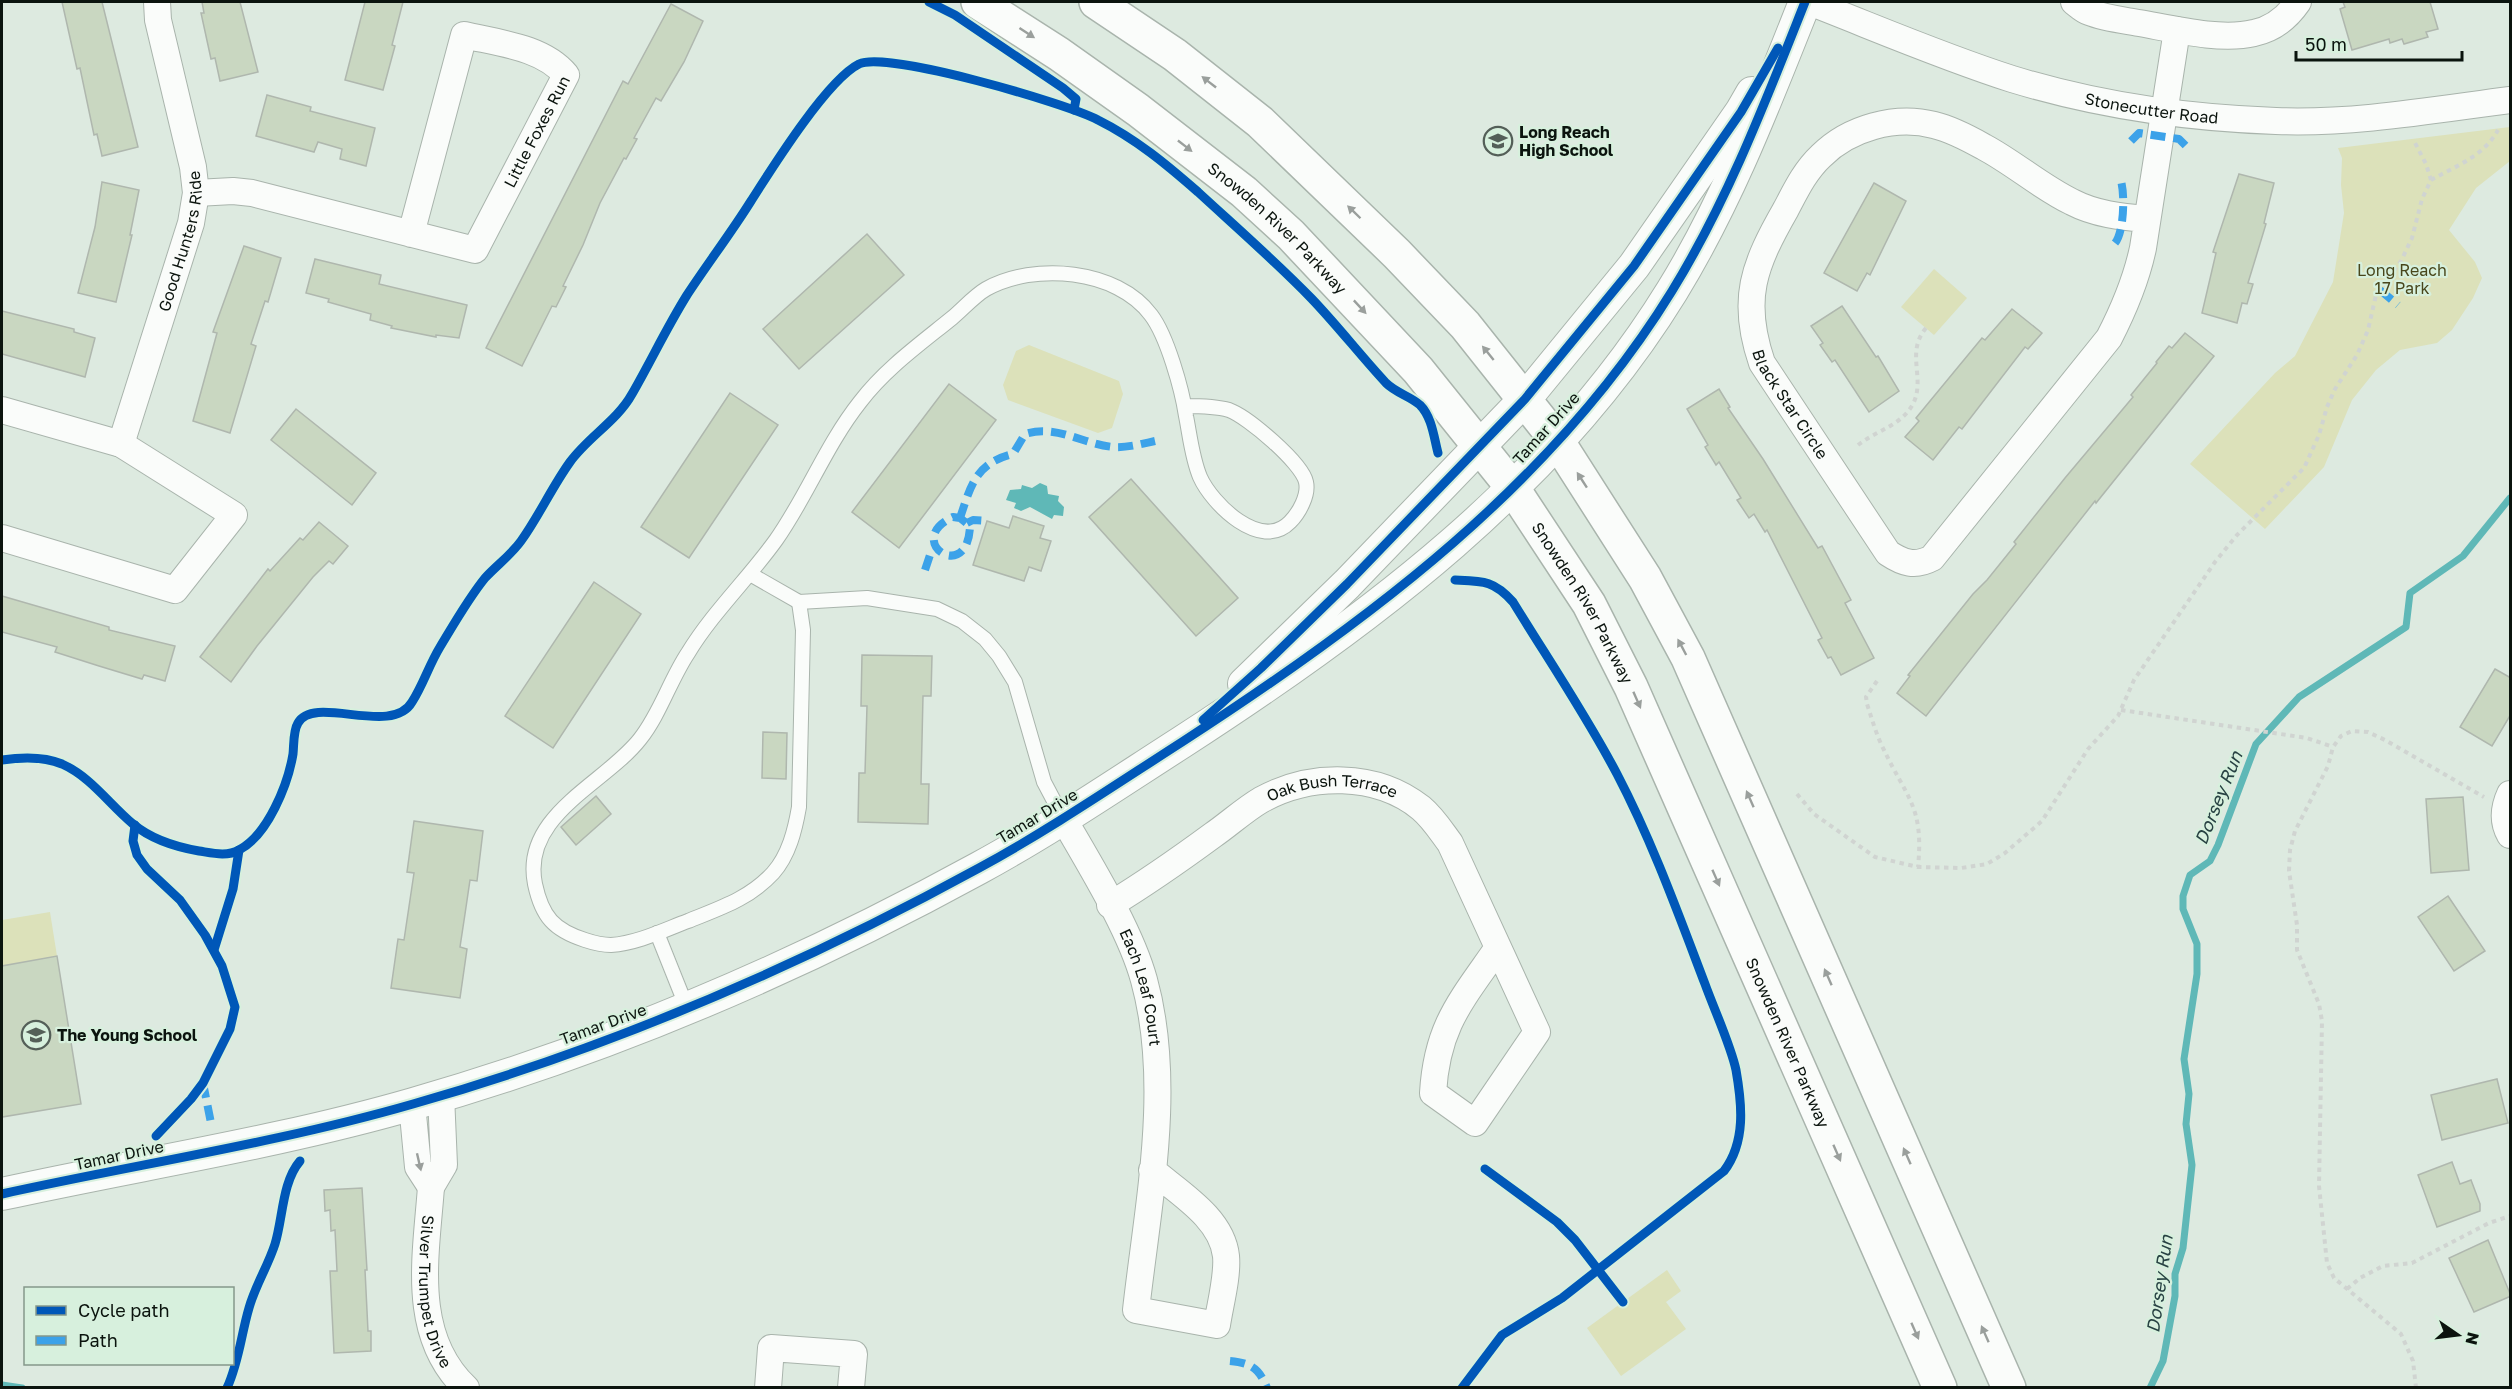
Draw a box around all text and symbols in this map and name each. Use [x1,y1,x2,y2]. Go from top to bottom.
scale bar [2296,24,2462,62]
one-way arrow [1019,27,1035,38]
text: 50 m [2305,33,2347,55]
street label: Little Foxes Run [499,72,574,191]
one-way arrow [1201,75,1217,88]
street label: Stonecutter Road [2083,88,2219,128]
place label: Long Reach High School [1519,122,1614,160]
school or university icon: Long Reach High School [1482,125,1514,157]
one-way arrow [1178,140,1193,152]
street label: Snowden River Parkway [1204,158,1351,298]
street label: Good Hunters Ride [154,170,206,314]
one-way arrow [1346,205,1361,219]
park label: Long Reach 17 Park [2357,260,2447,298]
one-way arrow [1353,300,1367,315]
one-way arrow [1482,346,1495,361]
street label: Black Star Circle [1748,347,1833,463]
street label: Tamar Drive [1508,388,1584,468]
one-way arrow [1576,472,1588,488]
street label: Snowden River Parkway [1528,518,1638,687]
one-way arrow [1677,638,1687,655]
one-way arrow [1633,691,1642,709]
water label: Dorsey Run [2189,747,2247,847]
street label: Oak Bush Terrace [1263,770,1401,806]
street label: Tamar Drive [993,784,1081,848]
one-way arrow [1745,790,1754,807]
one-way arrow [1711,870,1720,887]
street label: Each Leaf Court [1115,925,1166,1047]
street label: Snowden River Parkway [1742,954,1834,1131]
one-way arrow [1823,968,1832,986]
street label: Tamar Drive [557,999,649,1049]
school or university icon: The Young School [20,1019,52,1051]
place label: The Young School [57,1025,198,1045]
street label: Tamar Drive [73,1136,165,1174]
one-way arrow [1832,1144,1842,1162]
one-way arrow [1902,1146,1912,1164]
one-way arrow [415,1153,425,1171]
street label: Silver Trumpet Drive [415,1214,456,1371]
water label: Dorsey Run [2141,1233,2177,1334]
legend [24,1287,234,1365]
text: Cycle path [78,1299,170,1321]
north arrow [2428,1305,2488,1365]
one-way arrow [1910,1323,1920,1341]
one-way arrow [1980,1325,1990,1343]
text: Path [78,1329,118,1351]
text: N [2461,1330,2484,1347]

